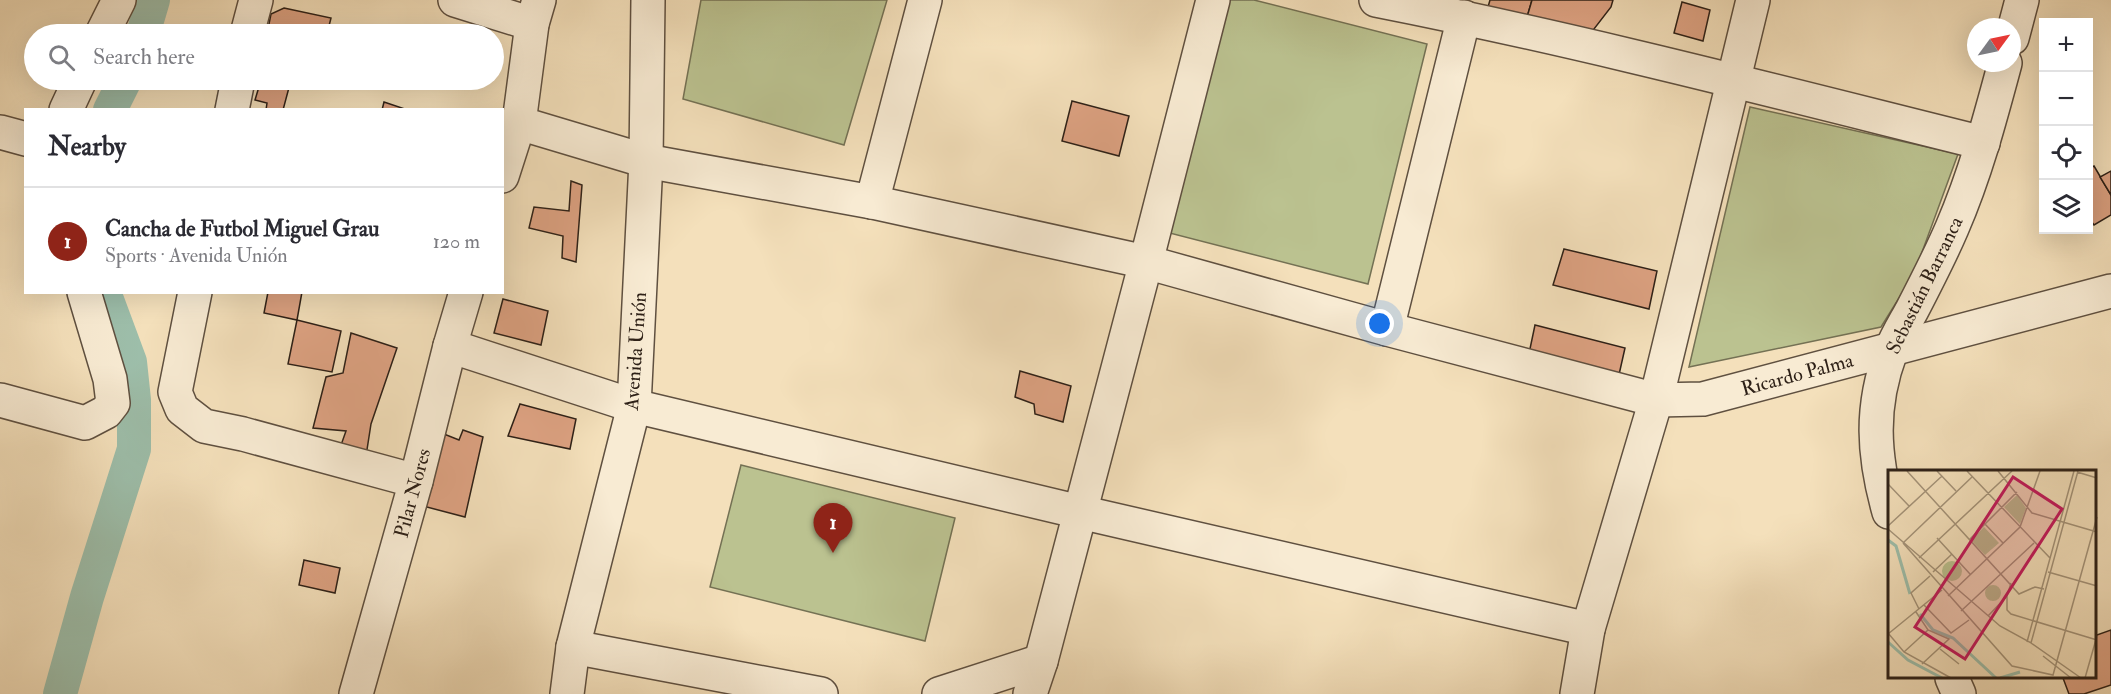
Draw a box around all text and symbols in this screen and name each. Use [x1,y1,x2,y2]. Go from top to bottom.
north arrow [1967,18,2021,72]
map controls [2039,18,2093,234]
button: + [2039,18,2093,72]
search box [24,24,504,90]
icon: search [45,41,78,74]
text: Search here [93,43,195,71]
button: − [2039,72,2093,126]
button: locate [2039,126,2093,180]
text: Nearby [48,131,126,163]
button: layers [2039,180,2093,234]
street label: Sebastián Barranca [1880,212,1969,358]
text: Cancha de Futbol Miguel Grau [105,215,379,243]
text: 1 [64,229,71,254]
text: 120 m [433,229,480,254]
text: Sports · Avenida Unión [105,243,288,268]
street label: Avenida Unión [619,291,652,412]
your location [1365,309,1394,338]
street label: Ricardo Palma [1738,347,1857,401]
street label: Pilar Nores [389,446,436,541]
inset map [1888,470,2096,679]
pin: 1 [814,504,852,553]

